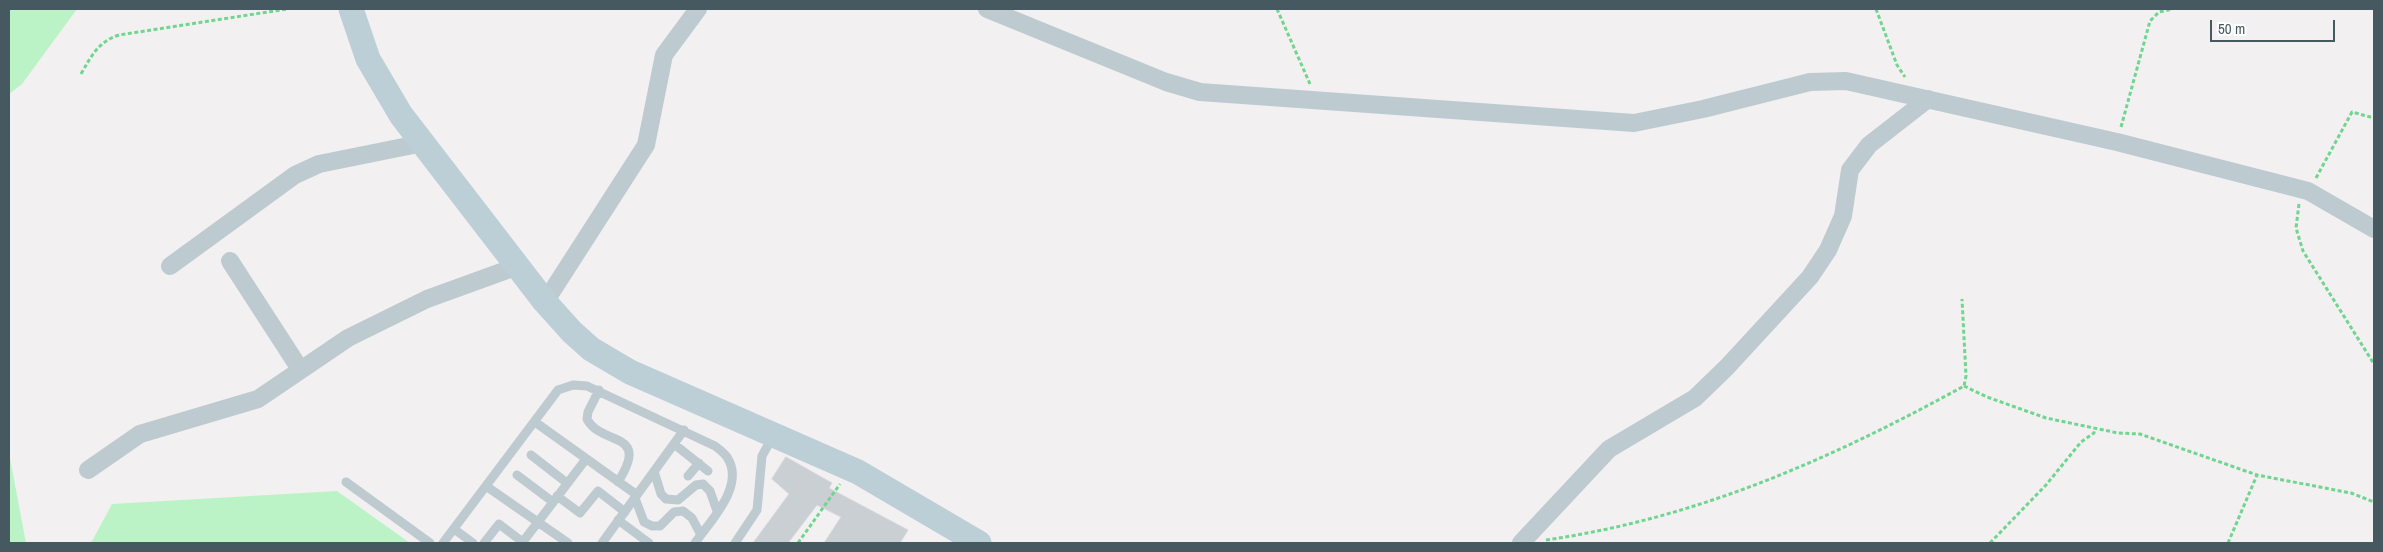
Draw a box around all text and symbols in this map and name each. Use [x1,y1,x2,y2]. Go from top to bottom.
scale bar [2213,10,2338,42]
text: 50 m [2218,18,2245,39]

